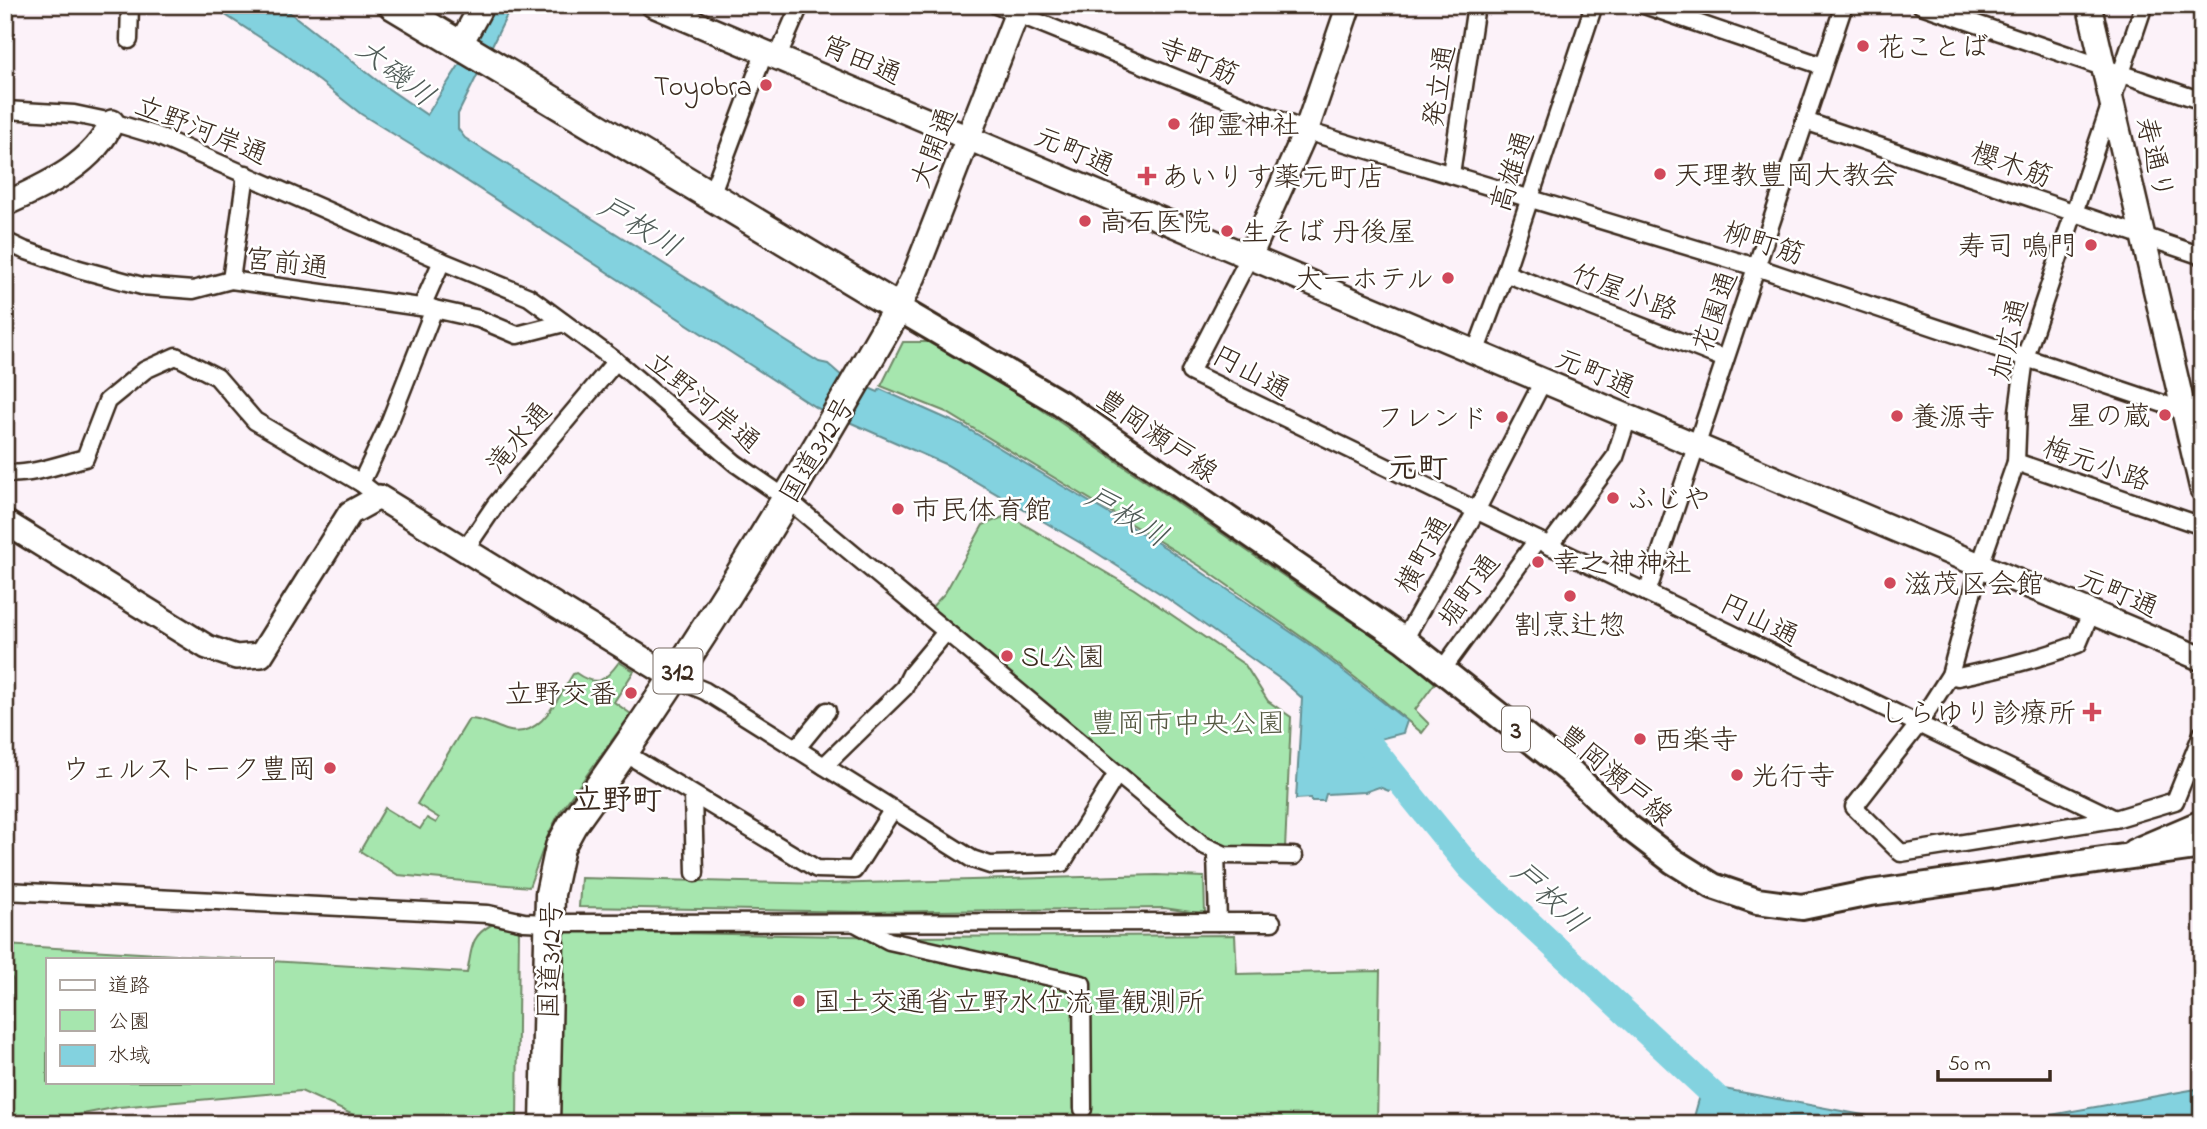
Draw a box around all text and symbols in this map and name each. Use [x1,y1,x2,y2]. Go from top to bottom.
street label: 宵田通 [814,27,907,98]
water label: 大磯川 [345,29,443,119]
street label: 寺町筋 [1151,29,1244,98]
place label: 花ことば [1877,29,1989,70]
marker: 花ことば [1855,38,1871,54]
street label: 発立通 [1415,42,1468,131]
place label: Toyobra [654,68,752,109]
marker: Toyobra [758,77,774,93]
street label: 立野河岸通 [128,87,273,177]
street label: 大開通 [902,102,970,195]
place label: 御霊神社 [1188,107,1300,148]
street label: 寿通り [2123,113,2182,204]
marker: 御霊神社 [1166,116,1182,132]
street label: 元町通 [1027,118,1120,189]
street label: 高雄通 [1482,126,1547,218]
street label: 櫻木筋 [1964,134,2057,200]
place label: 天理教豊岡大教会 [1674,157,1898,198]
place label: あいりす薬元町店 [1161,159,1385,200]
marker: 天理教豊岡大教会 [1652,166,1668,182]
marker: あいりす薬元町店 [1139,168,1155,184]
water label: 戸枚川 [589,187,688,271]
place label: 高石医院 [1099,204,1211,245]
marker: 高石医院 [1077,213,1093,229]
street label: 柳町筋 [1717,213,1809,278]
place label: 生そば 丹後屋 [1241,214,1416,255]
marker: 生そば 丹後屋 [1219,223,1235,239]
place label: 寿司 鳴門 [1958,228,2077,269]
marker: 寿司 鳴門 [2083,237,2099,253]
street label: 宮前通 [242,240,331,291]
street label: 竹屋小路 [1564,255,1683,333]
place label: 大一ホテル [1295,261,1434,302]
street label: 花園通 [1684,266,1750,359]
marker: 大一ホテル [1440,270,1456,286]
street label: 加広通 [1981,294,2041,386]
street label: 円山通 [1204,337,1297,413]
street label: 元町通 [1548,340,1641,411]
street label: 立野河岸通 [635,343,769,464]
street label: 豊岡瀬戸線 [1087,381,1225,495]
street label: 国道312号 [771,390,867,512]
street label: 滝水通 [478,394,563,485]
place label: 星の蔵 [2067,398,2151,439]
place label: 養源寺 [1911,399,1995,440]
place label: フレンド [1376,400,1488,441]
marker: 星の蔵 [2157,407,2173,423]
marker: 養源寺 [1889,408,1905,424]
marker: フレンド [1494,409,1510,425]
street label: 梅元小路 [2036,429,2155,504]
district label: 元町 [1388,448,1448,492]
water label: 戸枚川 [1076,477,1175,561]
place label: ふじや [1627,481,1711,522]
marker: ふじや [1605,490,1621,506]
place label: 市民体育館 [912,492,1052,533]
marker: 市民体育館 [890,501,906,517]
street label: 横町通 [1387,509,1463,602]
place label: 幸之神神社 [1552,545,1692,586]
street label: 堀町通 [1430,546,1512,638]
marker: 幸之神神社 [1530,554,1546,570]
street label: 元町通 [2071,560,2164,631]
place label: 滋茂区会館 [1904,566,2044,607]
marker: 滋茂区会館 [1882,575,1898,591]
street label: 円山通 [1712,585,1805,659]
marker: 割烹辻惣 [1562,588,1578,604]
place label: 割烹辻惣 [1514,607,1626,648]
place label: SL公園 [1021,639,1105,680]
marker: SL公園 [999,648,1015,664]
road number: 312 [654,649,702,694]
place label: 立野交番 [505,676,617,717]
marker: 立野交番 [623,685,639,701]
place label: しらゆり診療所 [1880,695,2076,736]
marker: しらゆり診療所 [2082,702,2102,722]
park label: 豊岡市中央公園 [1089,705,1285,746]
road number: 3 [1502,706,1530,751]
street label: 豊岡瀬戸線 [1547,716,1681,837]
place label: 西楽寺 [1654,722,1738,763]
marker: 西楽寺 [1632,731,1648,747]
place label: ウェルストーク豊岡 [62,751,316,792]
place label: 光行寺 [1751,758,1835,799]
marker: ウェルストーク豊岡 [322,760,338,776]
marker: 光行寺 [1729,767,1745,783]
district label: 立野町 [572,780,662,824]
water label: 戸枚川 [1500,852,1596,946]
street label: 国道312号 [530,900,575,1020]
legend [46,958,273,1084]
text: 道路 [108,972,150,1002]
place label: 国土交通省立野水位流量観測所 [813,984,1205,1025]
marker: 国土交通省立野水位流量観測所 [791,993,807,1009]
text: 公園 [108,1008,150,1038]
scale bar [1938,1038,2050,1082]
text: 水域 [108,1042,150,1072]
text: 50 m [1948,1050,1991,1080]

